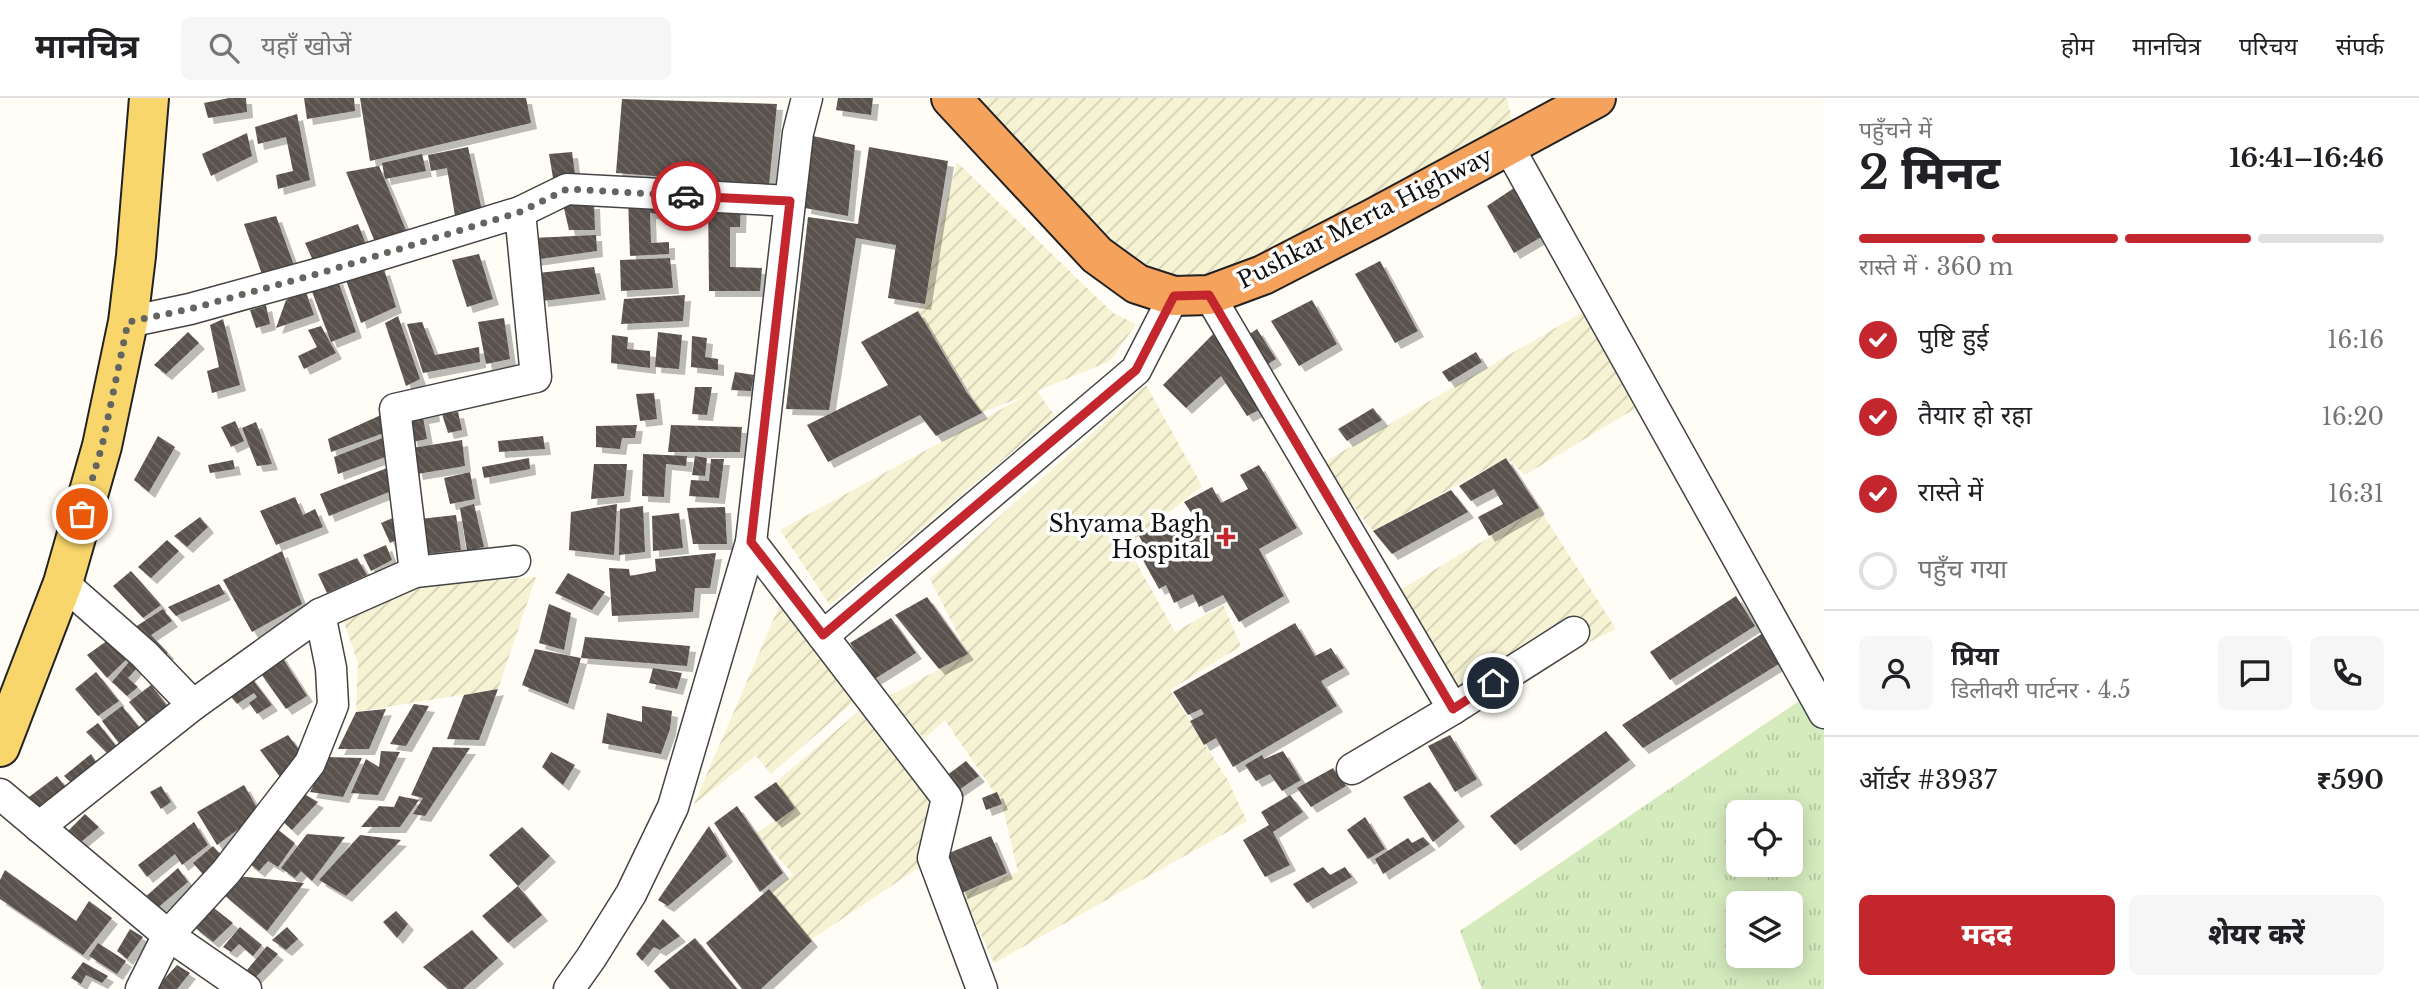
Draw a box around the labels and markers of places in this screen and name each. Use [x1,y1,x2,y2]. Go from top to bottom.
pin [52,484,112,544]
place label: Shyama Bagh Hospital [1049,510,1210,564]
marker: Shyama Bagh Hospital [1216,527,1236,547]
pin [1463,653,1523,713]

